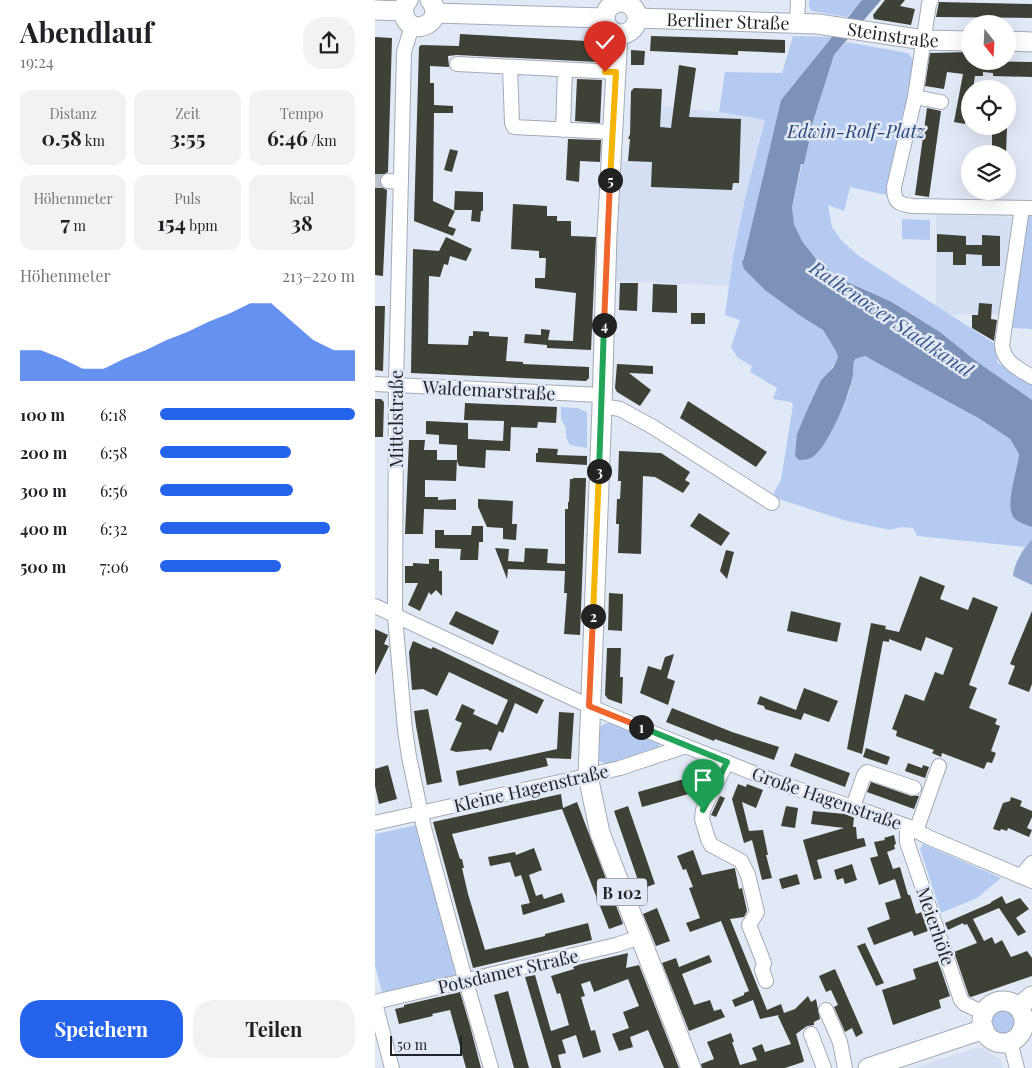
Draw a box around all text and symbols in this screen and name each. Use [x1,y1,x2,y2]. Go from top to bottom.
street label: Berliner Straße [666,7,790,35]
text: Abendlauf [20,13,153,50]
north arrow [961,15,1016,70]
map controls [961,15,1016,200]
button: share [303,17,355,69]
street label: Steinstraße [846,17,939,52]
pin [584,21,626,72]
icon: check [591,28,619,56]
text: 19:24 [20,51,54,72]
button: locate [961,80,1016,135]
text: Distanz [49,104,97,123]
text: Zeit [175,104,200,123]
text: Tempo [280,104,324,123]
park label: Edwin-Rolf-Platz [786,119,926,143]
text: 0.58 [41,123,82,151]
text: 3:55 [170,123,205,151]
text: 6:46 [267,123,308,151]
text: km [82,131,105,150]
text: /km [308,131,337,150]
button: layers [961,145,1016,200]
pin: 5 [597,168,623,192]
text: 5 [607,171,614,190]
text: Höhenmeter [33,189,113,208]
text: Puls [174,189,201,208]
text: kcal [289,189,314,208]
text: 7 [60,208,70,236]
text: 154 [157,208,186,236]
text: 38 [291,208,313,236]
text: m [70,216,86,235]
text: bpm [186,216,218,235]
water label: Rathenower Stadtkanal [805,253,979,383]
text: Höhenmeter [20,265,111,286]
text: 213–220 m [282,265,355,286]
pin: 4 [591,312,617,338]
text: 4 [601,316,608,335]
street label: Mittelstraße [384,370,408,468]
street label: Waldemarstraße [421,374,556,405]
text: 100 m [20,404,65,425]
text: 6:18 [100,404,127,425]
text: 200 m [20,442,67,463]
text: 6:58 [100,442,128,463]
pin: 3 [587,458,611,484]
text: 3 [596,462,603,481]
text: 300 m [20,480,67,501]
text: 6:56 [100,480,127,501]
text: 400 m [20,518,67,539]
text: 6:32 [100,518,127,539]
text: 500 m [20,556,66,577]
text: 7:06 [100,556,129,577]
pin: 2 [581,604,605,628]
text: 2 [590,607,597,626]
pin: 1 [629,714,653,740]
text: 1 [639,718,644,737]
street label: Kleine Hagenstraße [451,759,611,817]
pin [682,759,724,810]
street label: Große Hagenstraße [749,761,905,835]
icon: arrive [689,766,717,794]
road number: B 102 [597,879,647,906]
street label: Meierhöfe [911,883,961,969]
street label: Potsdamer Straße [435,943,581,999]
button: Speichern [20,1000,183,1058]
button: Teilen [193,1000,355,1058]
scale bar [390,1033,463,1056]
text: 50 m [397,1035,427,1054]

